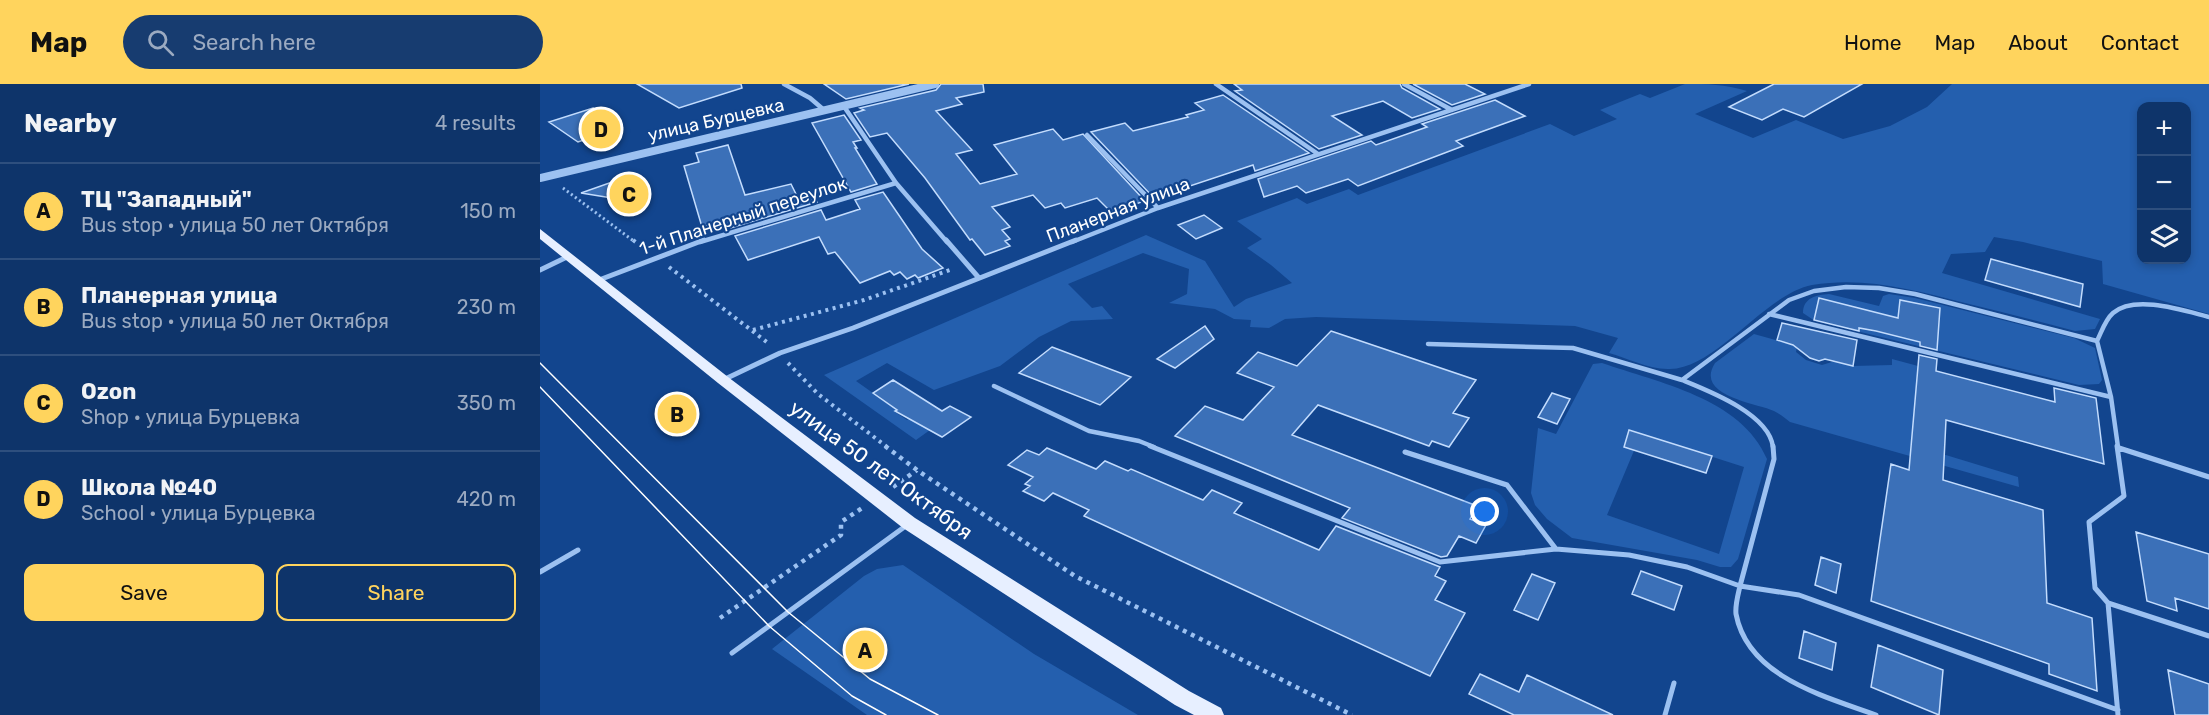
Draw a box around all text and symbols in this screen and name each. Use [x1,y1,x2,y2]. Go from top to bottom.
search box [123,15,543,69]
text: Map [30,26,87,59]
icon: search [144,26,177,59]
text: Search here [192,29,316,56]
text: Home [1844,30,1901,55]
text: Map [1934,30,1975,55]
text: About [2008,30,2068,55]
text: Contact [2101,30,2179,55]
street label: улица Бурцевка [646,94,786,146]
map controls [2137,102,2191,264]
button: + [2137,102,2191,156]
pin: D [582,106,620,152]
text: Nearby [24,108,117,139]
text: 4 results [435,111,516,135]
button: − [2137,156,2191,210]
pin: C [610,172,649,216]
street label: 1-й Планерный переулок [637,172,850,260]
street label: Планерная улица [1043,173,1193,247]
text: ТЦ "Западный" [81,186,252,213]
text: A [36,199,51,223]
text: 150 m [460,199,516,223]
button: layers [2137,210,2191,264]
text: Bus stop · улица 50 лет Октября [81,213,389,237]
text: Планерная улица [81,282,278,309]
text: B [36,295,51,319]
text: 230 m [457,295,516,319]
text: Bus stop · улица 50 лет Октября [81,309,389,333]
text: Ozon [81,378,136,405]
text: C [36,391,51,415]
text: 350 m [457,391,516,415]
pin: B [658,392,696,436]
street label: улица 50 лет Октября [785,395,978,544]
text: Shop · улица Бурцевка [81,405,300,429]
text: Школа №40 [81,474,217,501]
text: D [36,487,51,511]
text: 420 m [456,487,516,511]
your location [1470,497,1499,526]
text: School · улица Бурцевка [81,501,316,525]
button: Save [24,564,264,621]
button: Share [276,564,516,621]
pin: A [846,628,884,672]

